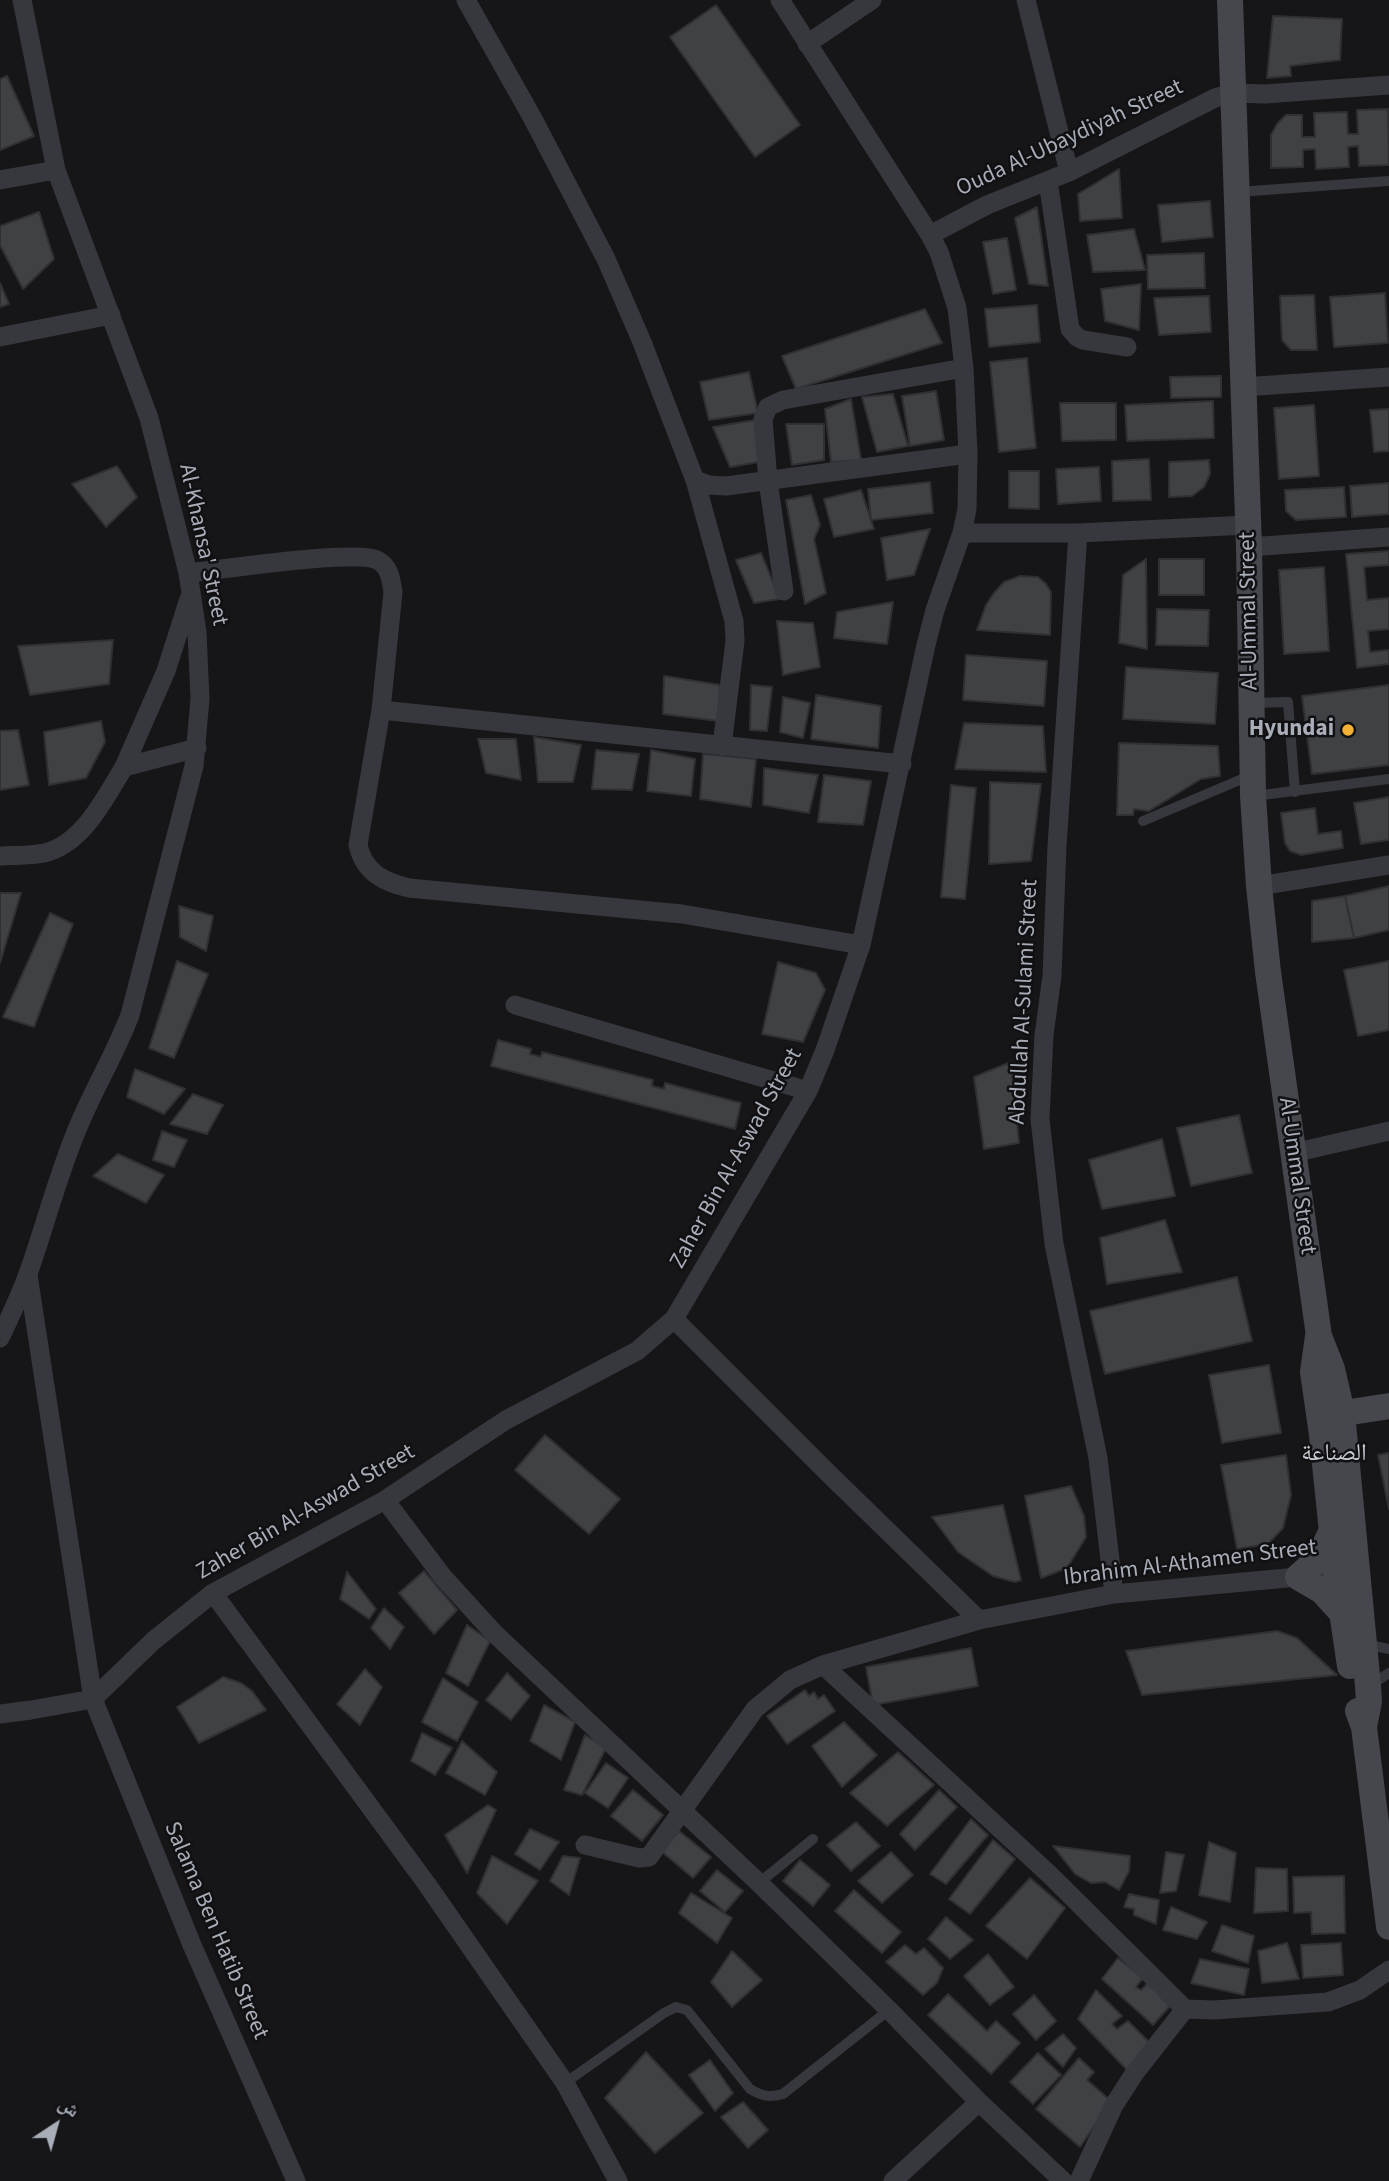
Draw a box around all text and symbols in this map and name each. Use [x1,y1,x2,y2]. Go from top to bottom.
street label: Ouda Al-Ubaydiyah Street [952,74,1188,204]
street label: Al-Khansa' Street [171,462,233,628]
street label: Al-Ummal Street [1235,532,1265,690]
place label: Hyundai [1249,716,1334,744]
marker: Hyundai [1340,722,1356,738]
street label: Abdullah Al-Sulami Street [1005,879,1045,1125]
street label: Zaher Bin Al-Aswad Street [665,1044,809,1274]
street label: Al-Ummal Street [1271,1096,1321,1256]
street label: Zaher Bin Al-Aswad Street [192,1439,420,1587]
district label: الصناعة [1301,1441,1367,1469]
street label: Ibrahim Al-Athamen Street [1062,1535,1318,1593]
street label: Salama Ben Hatib Street [157,1818,273,2044]
north arrow [21,2090,91,2160]
text: ش [53,2091,85,2124]

